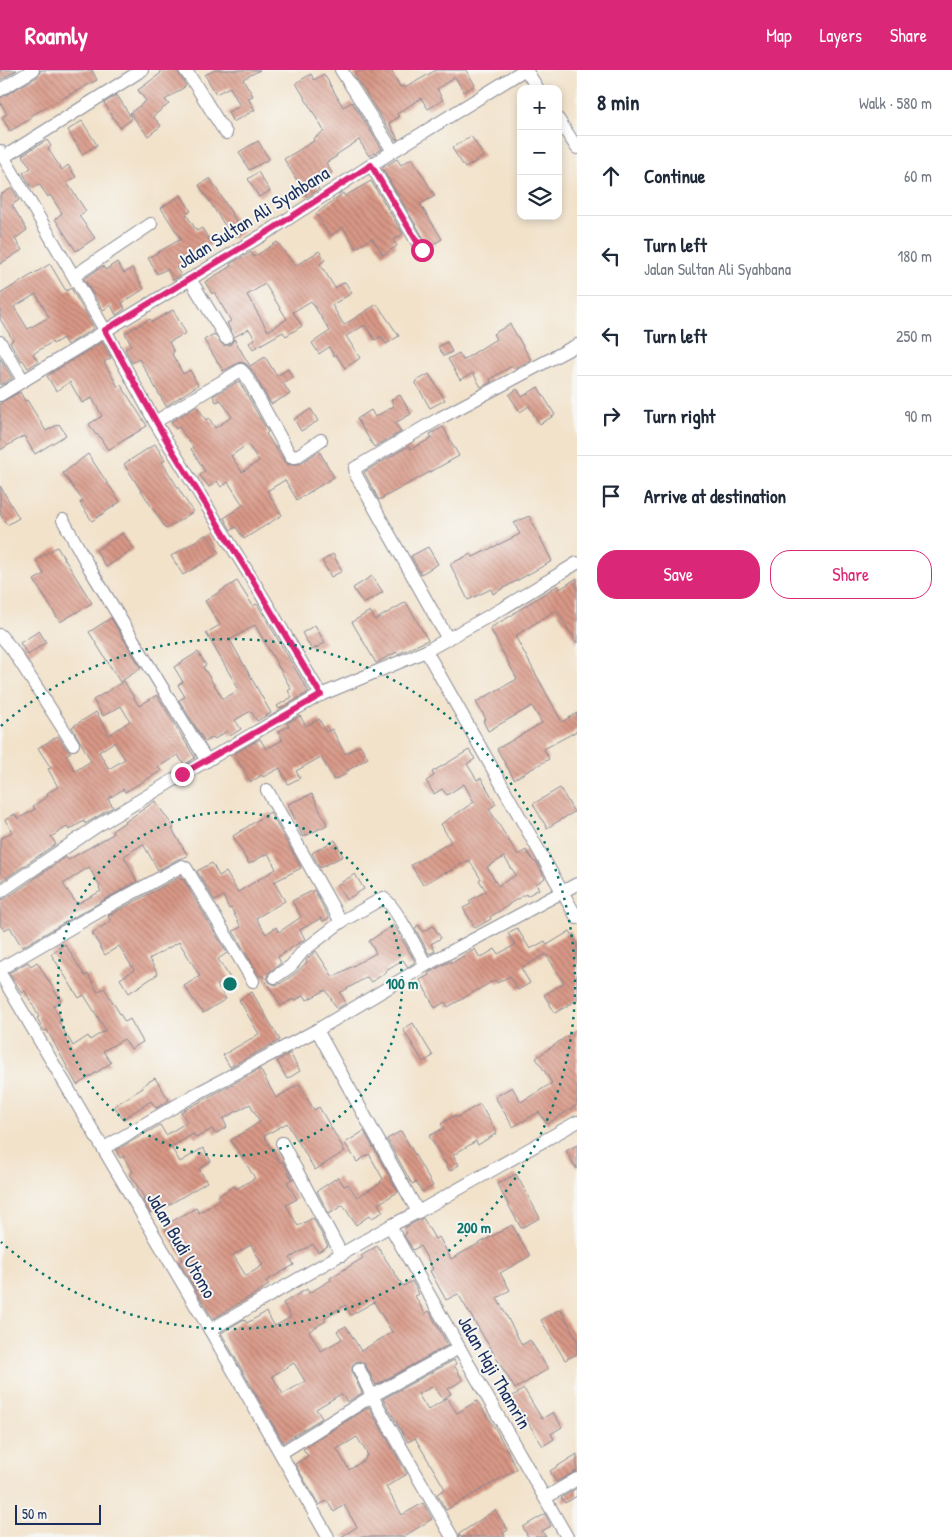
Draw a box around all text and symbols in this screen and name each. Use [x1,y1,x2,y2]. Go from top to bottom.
text: Roamly [25,19,88,51]
text: Map [766,23,792,48]
text: Layers [820,23,862,48]
text: Share [890,23,927,48]
map controls [517,85,562,220]
button: + [517,85,562,130]
text: 8 min [597,88,639,117]
text: Walk · 580 m [859,92,932,114]
button: − [517,130,562,175]
street label: Jalan Sultan Ali Syahbana [172,159,334,274]
icon: ahead [597,162,625,190]
text: Continue [644,163,705,189]
text: 60 m [904,165,932,187]
button: layers [517,175,562,220]
text: Turn left [644,232,707,258]
route start [411,239,434,262]
icon: left [597,242,625,270]
text: 180 m [898,245,932,267]
text: Jalan Sultan Ali Syahbana [644,258,791,280]
icon: left [597,322,625,350]
text: Turn left [644,323,707,349]
text: 250 m [896,325,932,347]
icon: right [597,402,625,430]
text: Turn right [644,403,715,429]
text: 90 m [904,405,932,427]
icon: arrive [597,482,625,510]
text: Arrive at destination [644,483,786,509]
button: Save [597,550,760,599]
button: Share [770,550,932,599]
route end [171,763,194,786]
text: 100 m [386,973,418,994]
centre of rings [221,975,239,993]
street label: Jalan Budi Utomo [141,1187,223,1303]
text: 200 m [457,1217,491,1238]
street label: Jalan Haji Thamrin [452,1311,538,1433]
scale bar [15,1502,101,1525]
text: 50 m [22,1504,47,1523]

